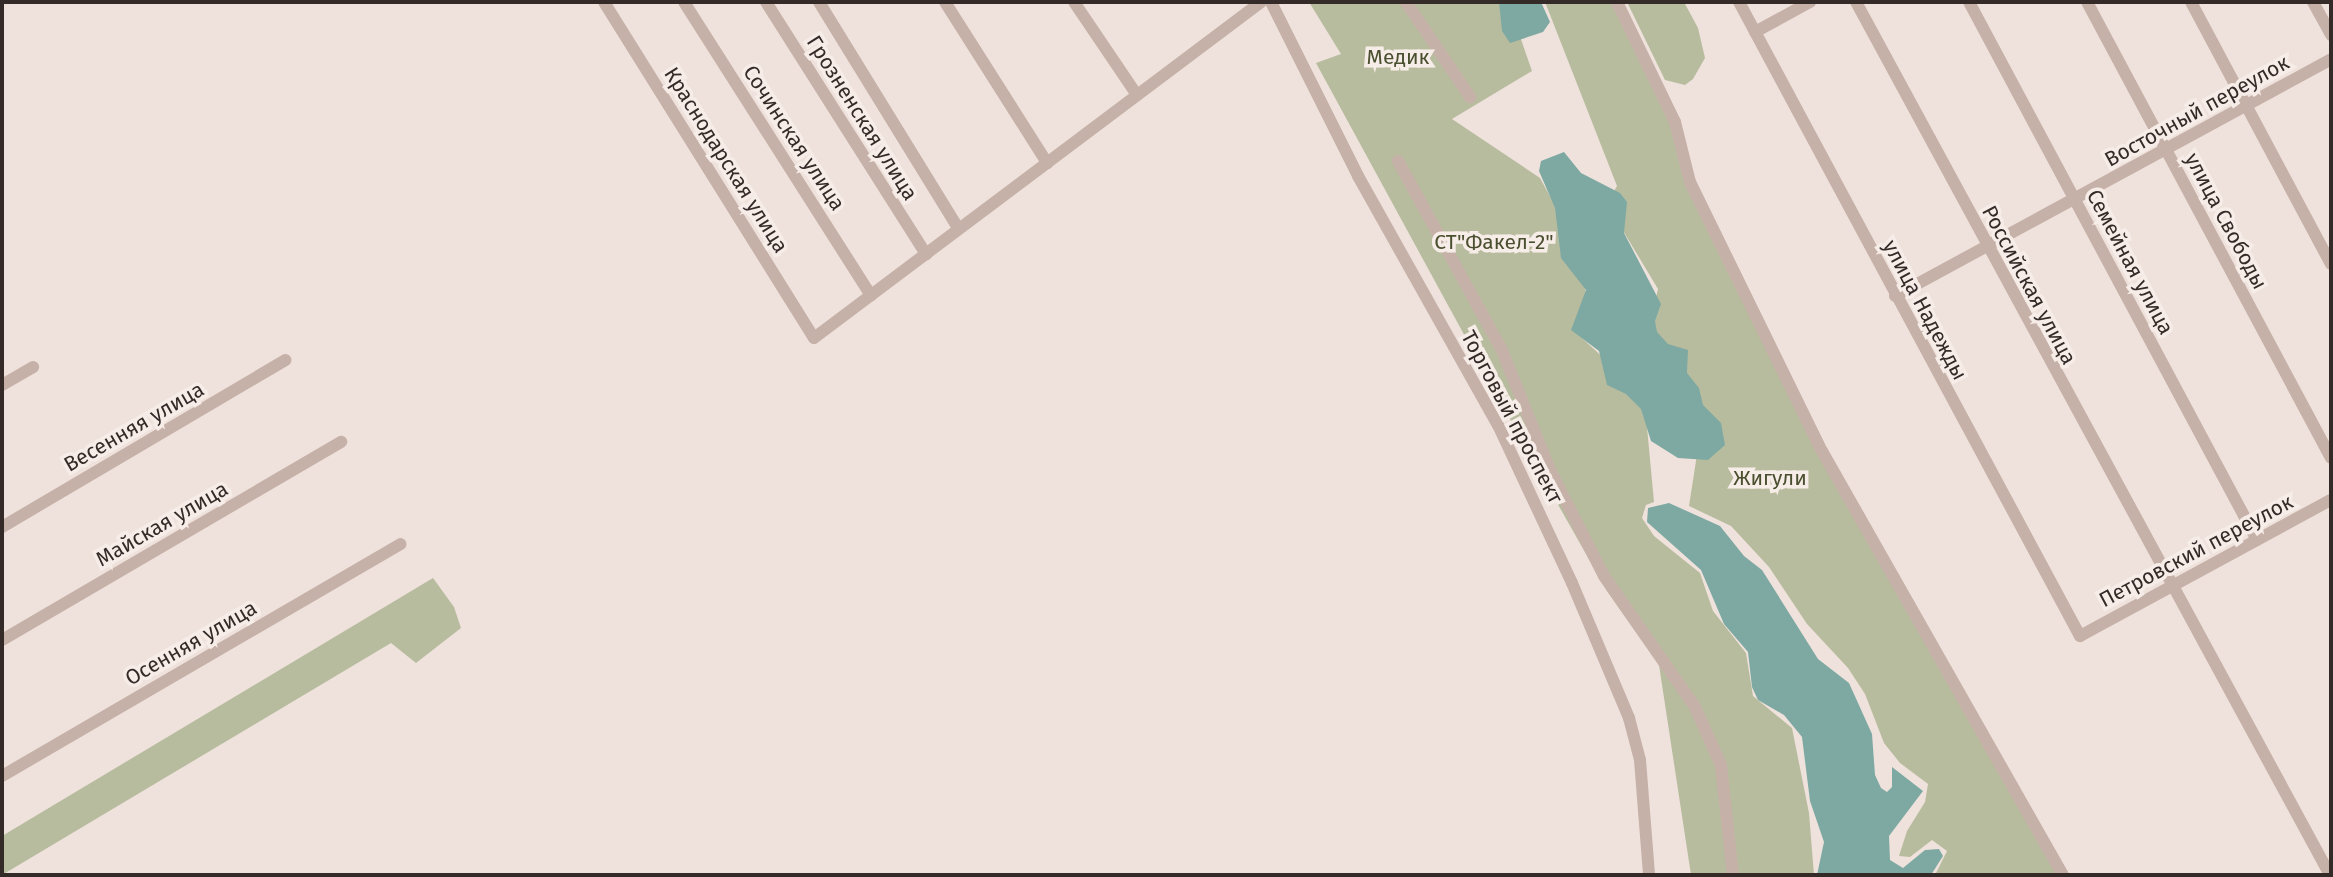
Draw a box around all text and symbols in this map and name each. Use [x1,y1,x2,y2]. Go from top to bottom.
street label: Грозненская улица [801,31,923,205]
park label: Медик [1367,44,1429,70]
street label: Восточный переулок [2100,50,2294,172]
street label: Сочинская улица [738,61,850,215]
street label: Краснодарская улица [659,63,793,257]
street label: улица Свободы [2179,148,2273,294]
street label: Семейная улица [2081,185,2179,339]
street label: Российская улица [1976,201,2082,369]
park label: СТ"Факел-2" [1434,229,1554,255]
street label: улица Надежды [1878,236,1972,384]
street label: Торговый проспект [1456,326,1568,508]
street label: Весенняя улица [60,377,208,477]
park label: Жигули [1733,465,1807,491]
street label: Майская улица [92,476,232,572]
street label: Петровский переулок [2095,489,2297,613]
street label: Осенняя улица [121,595,261,691]

